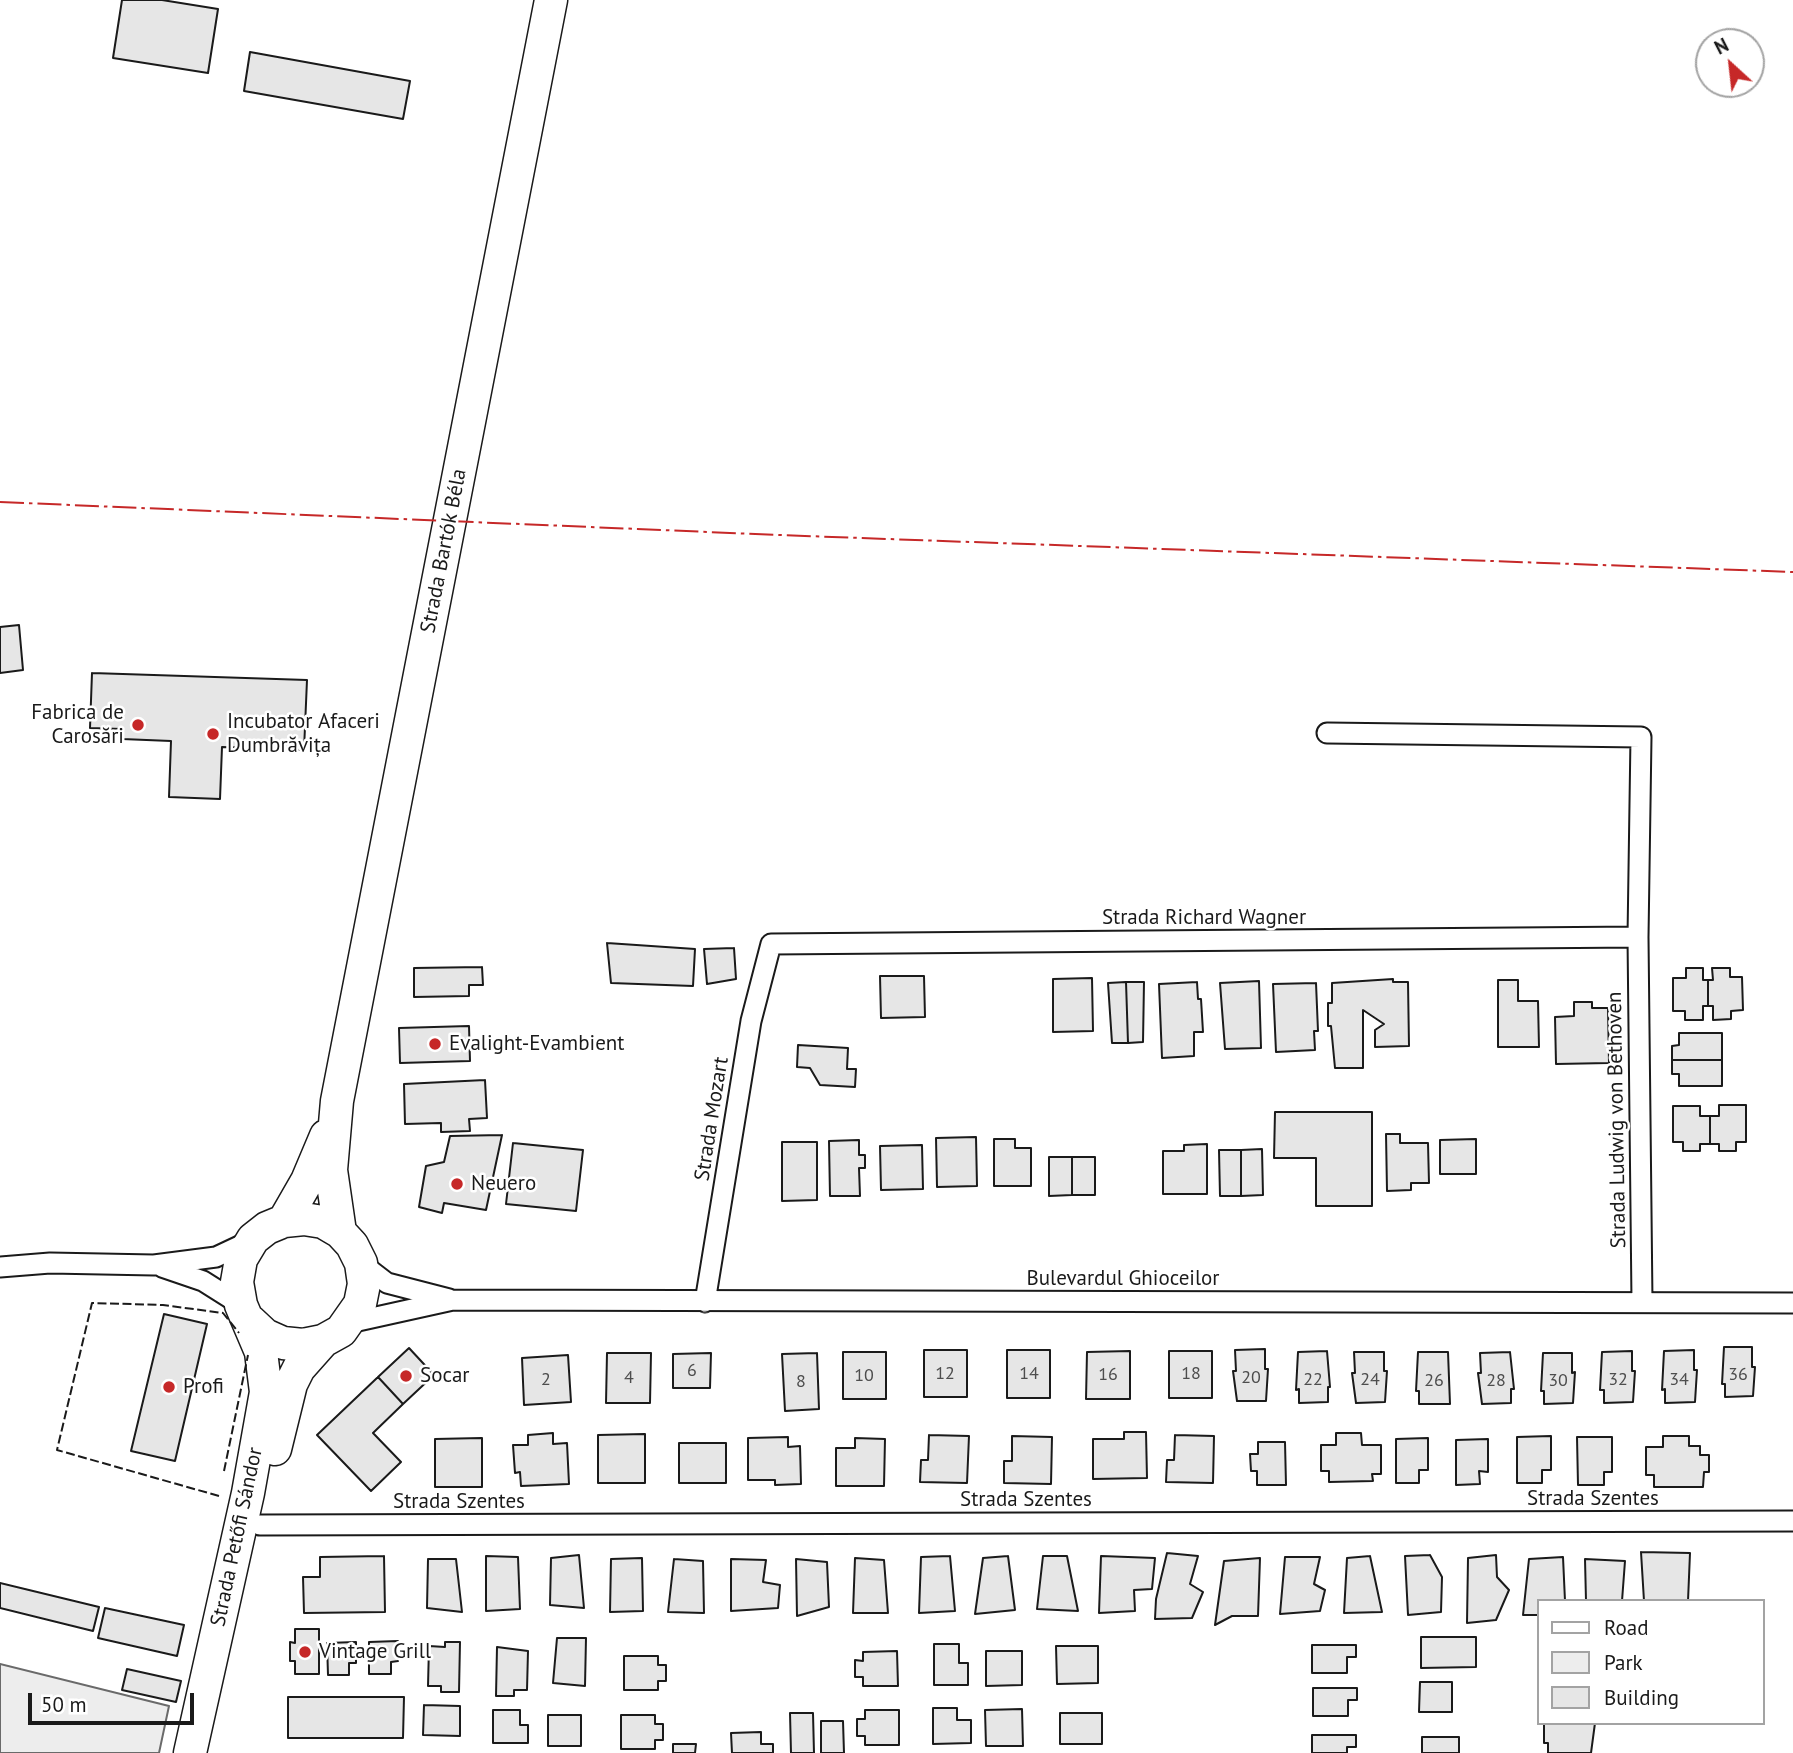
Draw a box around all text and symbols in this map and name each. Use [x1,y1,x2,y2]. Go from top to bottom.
north arrow [1695,28,1765,98]
text: N [1710,33,1732,60]
street label: Strada Bartók Béla [416,467,472,635]
place label: Fabrica de Carosări [31,700,124,750]
place label: Incubator Afaceri Dumbrăvița [227,709,380,759]
marker: Fabrica de Carosări [130,717,146,733]
marker: Incubator Afaceri Dumbrăvița [205,726,221,742]
street label: Strada Richard Wagner [1102,905,1306,931]
street label: Strada Ludwig von Bethoven [1602,991,1632,1249]
place label: Evalight-Evambient [449,1031,624,1057]
marker: Evalight-Evambient [427,1036,443,1052]
street label: Strada Mozart [690,1055,734,1183]
place label: Neuero [471,1171,536,1197]
marker: Neuero [449,1176,465,1192]
street label: Bulevardul Ghioceilor [1027,1266,1219,1292]
house number: 6 [687,1360,697,1382]
place label: Socar [420,1363,469,1389]
house number: 12 [935,1363,955,1385]
house number: 14 [1019,1363,1039,1385]
house number: 18 [1181,1363,1201,1385]
house number: 16 [1098,1364,1118,1386]
house number: 36 [1728,1364,1748,1386]
house number: 10 [854,1365,874,1387]
house number: 4 [624,1367,634,1389]
house number: 20 [1241,1367,1261,1389]
marker: Socar [398,1368,414,1384]
house number: 2 [541,1369,551,1391]
house number: 22 [1303,1369,1323,1391]
house number: 24 [1360,1369,1380,1391]
house number: 32 [1608,1369,1628,1391]
house number: 34 [1669,1369,1689,1391]
house number: 26 [1424,1370,1444,1392]
house number: 28 [1486,1370,1506,1392]
house number: 30 [1548,1370,1568,1392]
house number: 8 [796,1371,806,1393]
place label: Profi [183,1374,224,1400]
marker: Profi [161,1379,177,1395]
street label: Strada Petőfi Sándor [206,1445,268,1629]
street label: Strada Szentes [1527,1486,1659,1512]
street label: Strada Szentes [960,1487,1092,1513]
street label: Strada Szentes [393,1489,525,1515]
legend [1538,1599,1765,1725]
text: Road [1604,1614,1648,1641]
place label: Vintage Grill [319,1639,431,1665]
marker: Vintage Grill [297,1644,313,1660]
text: Park [1604,1649,1643,1676]
scale bar [32,1680,198,1724]
text: Building [1604,1684,1679,1711]
text: 50 m [41,1691,87,1718]

